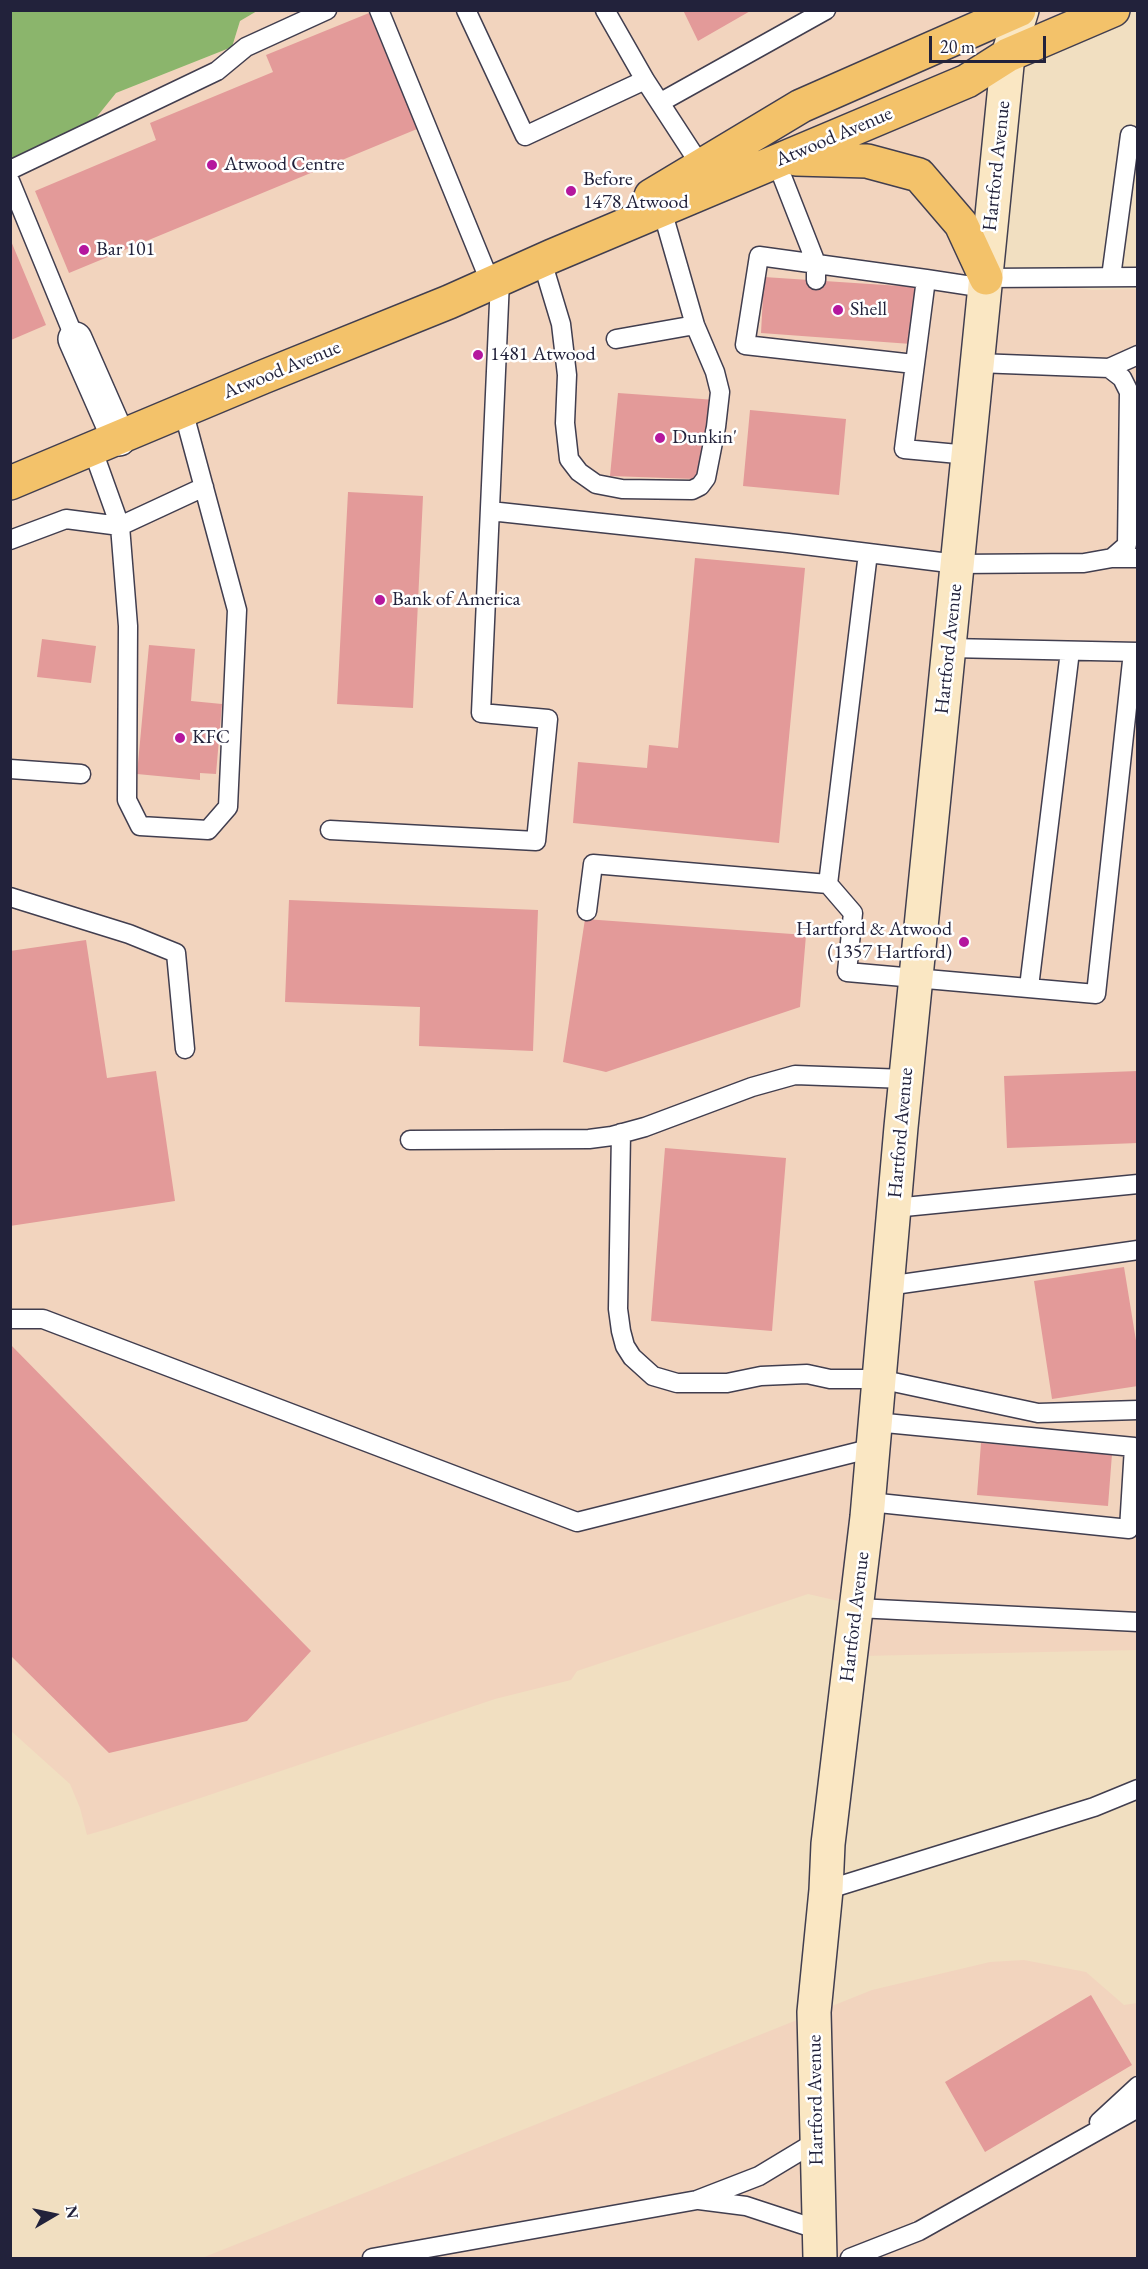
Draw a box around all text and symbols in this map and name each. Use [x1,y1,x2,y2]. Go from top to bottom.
scale bar [932,24,1049,62]
text: 20 m [940,35,975,58]
street label: Hartford Avenue [978,100,1016,232]
street label: Atwood Avenue [772,102,896,172]
place label: Atwood Centre [224,153,345,177]
marker: Atwood Centre [205,158,219,172]
place label: Before 1478 Atwood [583,168,689,215]
marker: Before 1478 Atwood [564,184,578,198]
place label: Bar 101 [96,238,155,262]
marker: Bar 101 [77,243,91,257]
place label: Shell [850,298,887,322]
marker: Shell [831,303,845,317]
street label: Atwood Avenue [220,336,344,404]
place label: 1481 Atwood [490,343,596,367]
marker: 1481 Atwood [471,348,485,362]
place label: Dunkin' [672,426,737,450]
marker: Dunkin' [653,431,667,445]
street label: Hartford Avenue [930,583,968,715]
place label: Bank of America [392,588,521,612]
marker: Bank of America [373,593,387,607]
place label: KFC [192,726,230,750]
marker: KFC [173,731,187,745]
place label: Hartford & Atwood (1357 Hartford) [796,918,952,965]
marker: Hartford & Atwood (1357 Hartford) [957,935,971,949]
street label: Hartford Avenue [883,1067,919,1199]
street label: Hartford Avenue [835,1550,875,1684]
street label: Hartford Avenue [803,2034,829,2166]
north arrow [24,2185,84,2245]
text: N [61,2204,84,2220]

